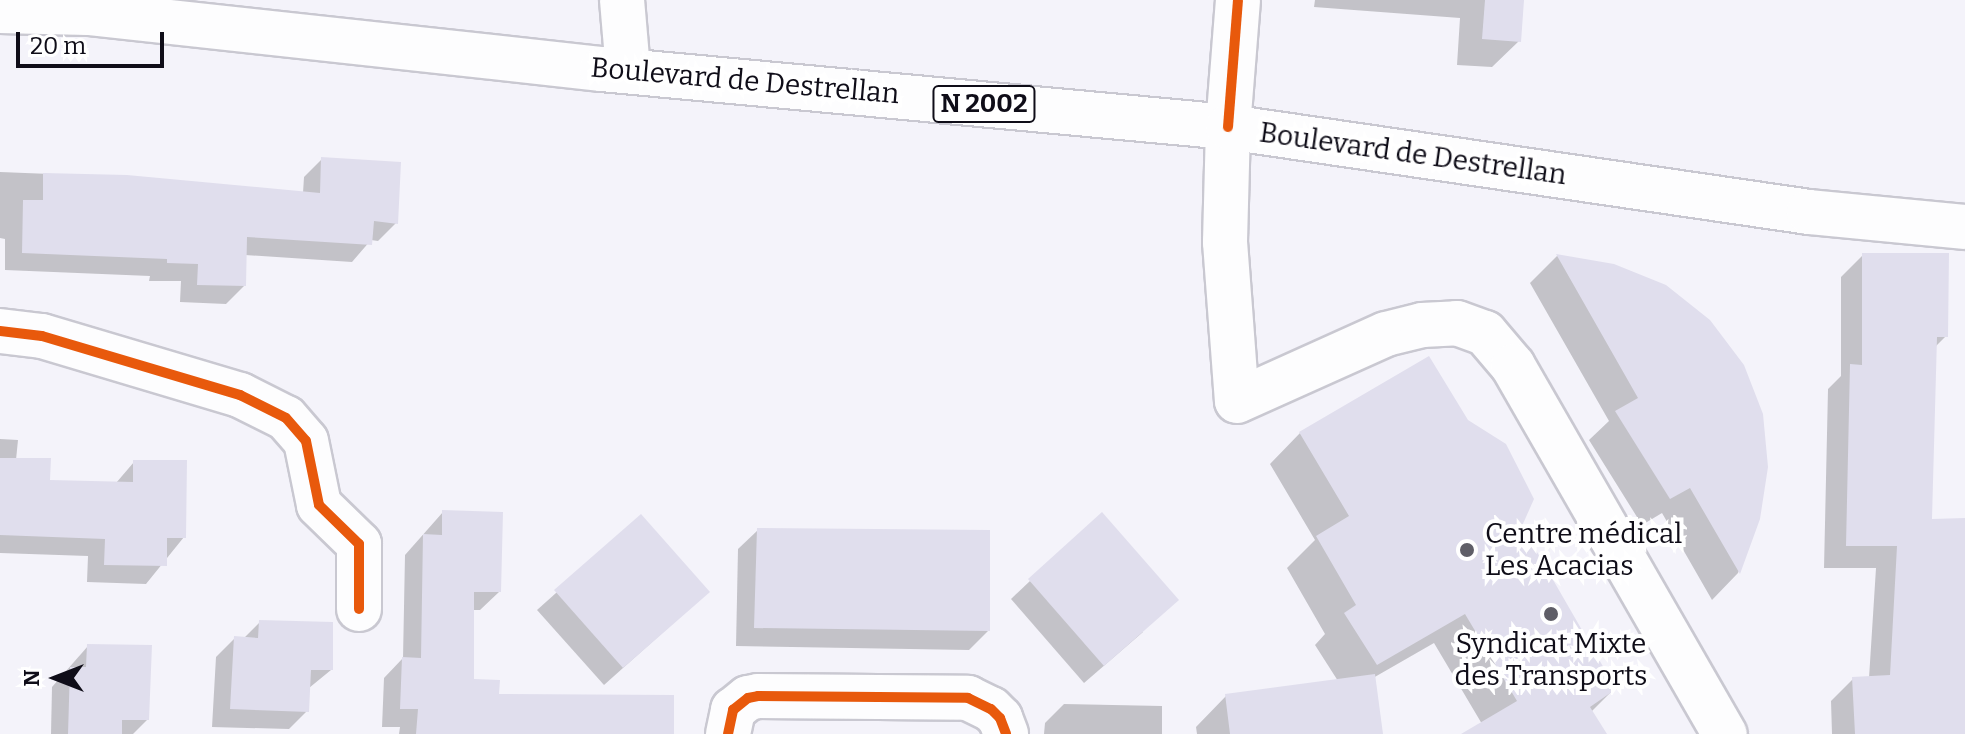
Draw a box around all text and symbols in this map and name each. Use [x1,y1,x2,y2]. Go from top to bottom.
scale bar [20,16,168,66]
text: 20 m [30,32,86,60]
street label: Boulevard de Destrellan [589,51,901,111]
road number: N 2002 [932,82,1036,126]
street label: Boulevard de Destrellan [1257,116,1569,192]
place label: Centre médical Les Acacias [1485,517,1682,583]
marker: Centre médical Les Acacias [1456,539,1478,561]
marker: Syndicat Mixte des Transports [1542,605,1560,623]
place label: Syndicat Mixte des Transports [1455,627,1647,693]
north arrow [16,638,96,718]
text: N [18,670,45,687]

